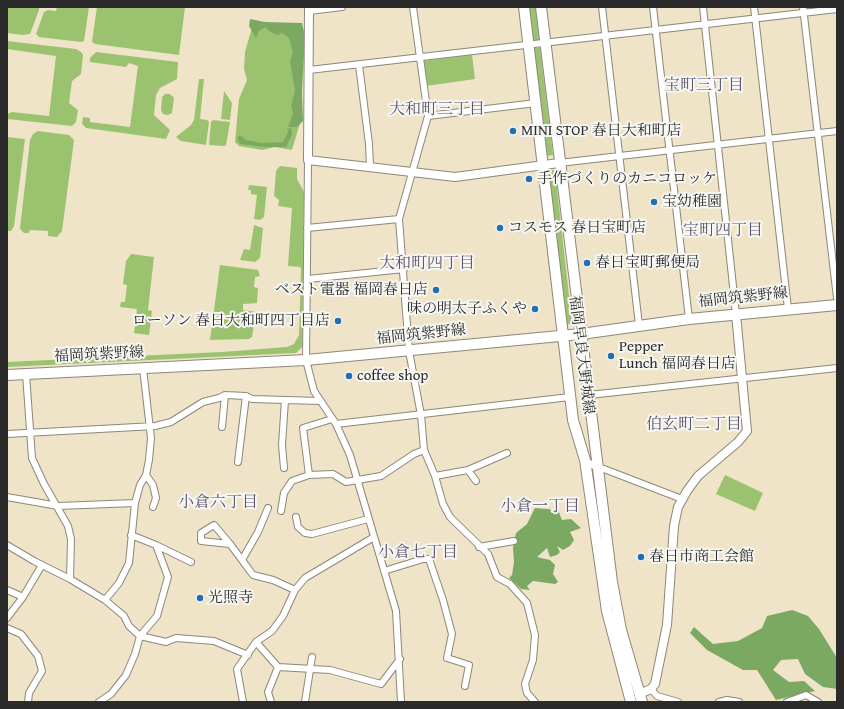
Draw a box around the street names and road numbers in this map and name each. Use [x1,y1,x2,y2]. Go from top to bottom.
street label: 福岡筑紫野線 [697,284,789,312]
street label: 福岡早良大野城線 [565,294,597,416]
street label: 福岡筑紫野線 [375,321,467,349]
street label: 福岡筑紫野線 [54,344,144,366]

